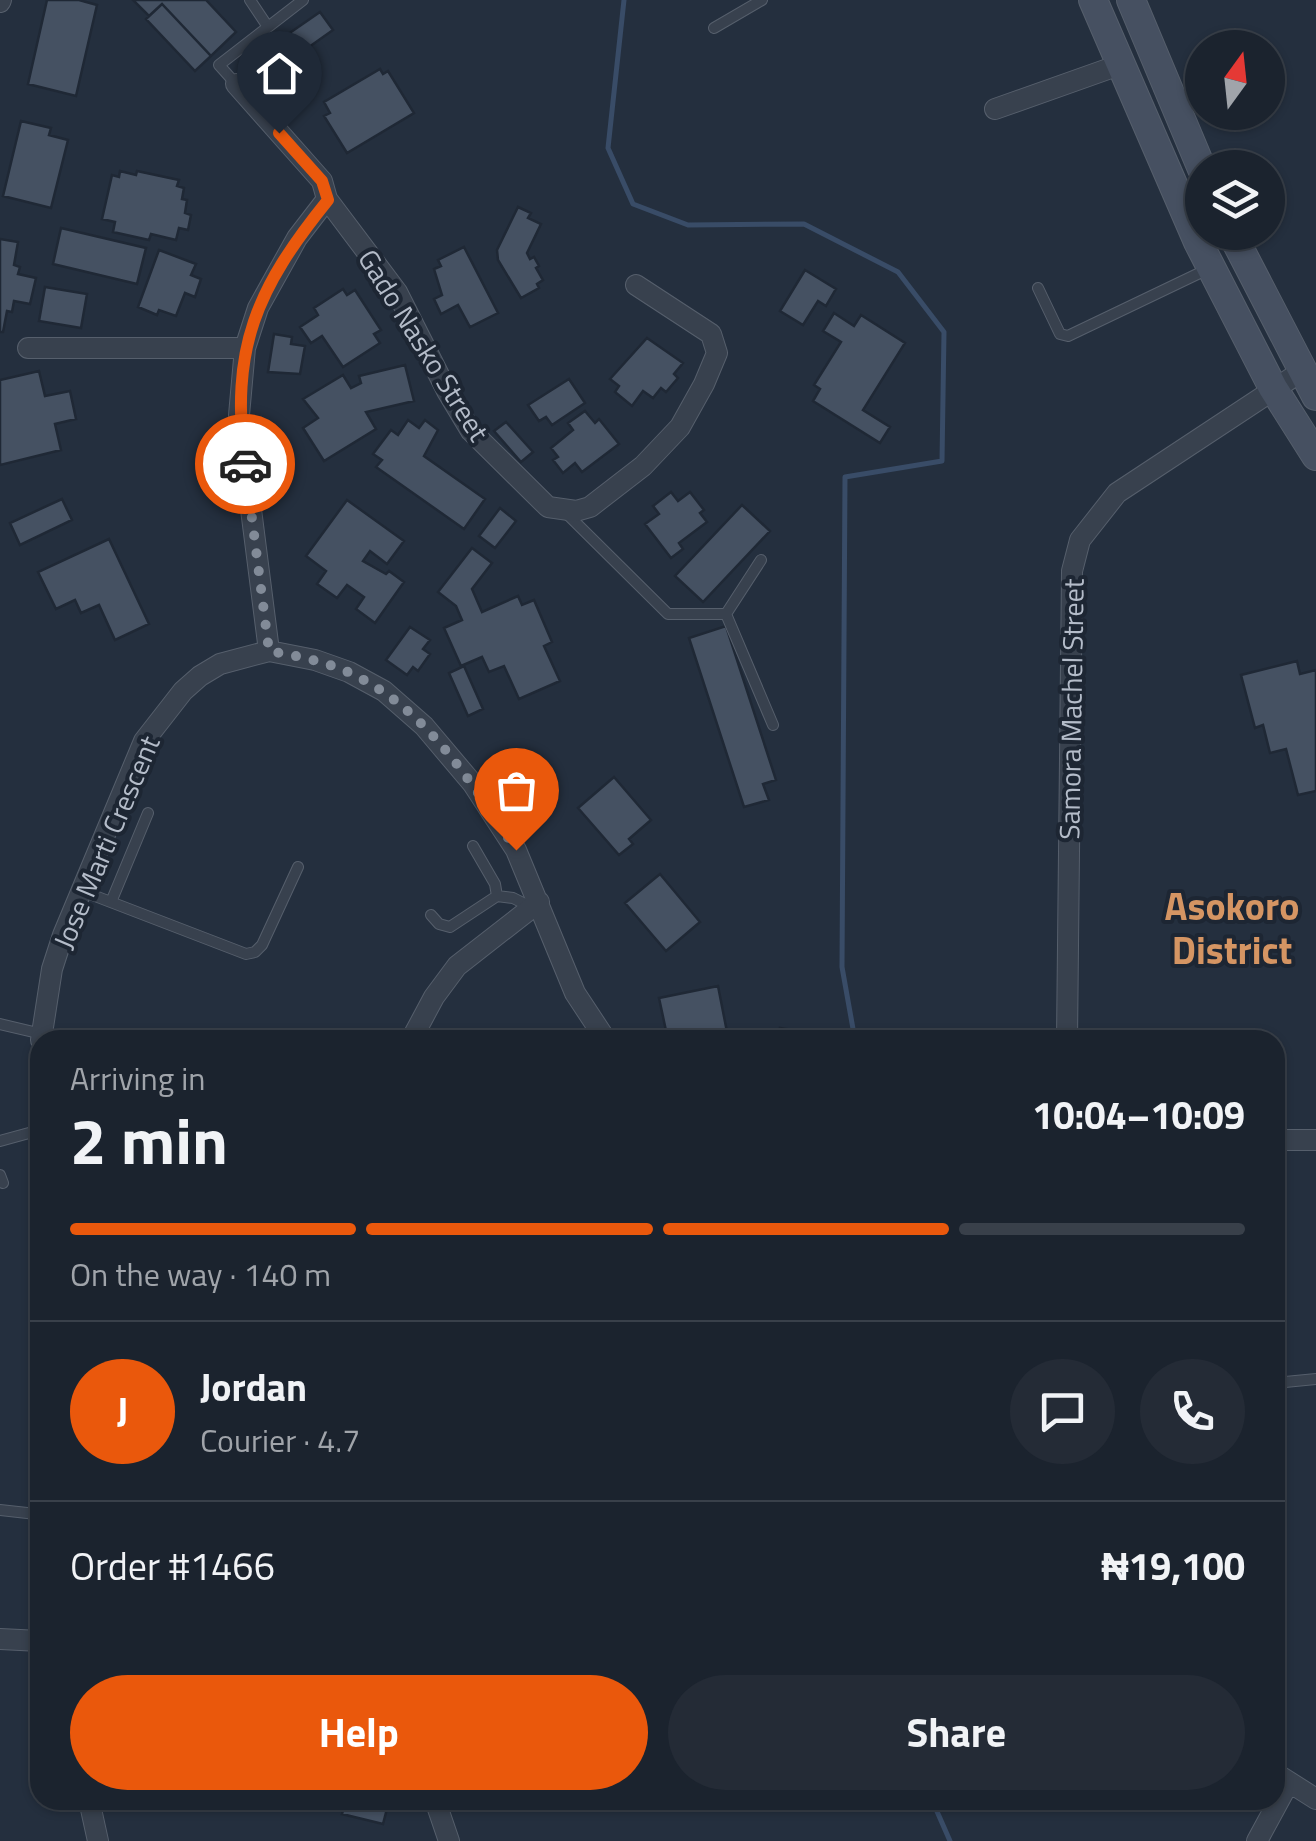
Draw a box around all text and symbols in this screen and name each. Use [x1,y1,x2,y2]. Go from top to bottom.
north arrow [1185,30,1285,130]
map controls [1185,30,1285,250]
pin [237,31,322,134]
icon: home [252,46,307,101]
button: layers [1185,150,1285,250]
street label: Gado Nasko Street [348,241,500,449]
courier [195,414,295,514]
icon: car [218,437,273,492]
street label: Samora Machel Street [1047,578,1095,840]
street label: Jose Marti Crescent [42,728,170,955]
pin [474,748,559,851]
icon: bag [489,763,544,818]
district label: Asokoro District [1165,877,1299,979]
text: Arriving in [70,1054,206,1102]
text: 10:04–10:09 [1032,1086,1245,1144]
text: 2 min [70,1090,228,1189]
text: On the way · 140 m [70,1250,331,1298]
text: Jordan [200,1358,307,1416]
button: chat [1010,1359,1115,1464]
button: phone [1140,1359,1245,1464]
text: J [117,1382,128,1440]
text: Courier · 4.7 [200,1416,360,1464]
text: Order #1466 [70,1537,275,1595]
text: ₦19,100 [1101,1537,1245,1595]
button: Help [70,1675,648,1790]
button: Share [668,1675,1245,1790]

